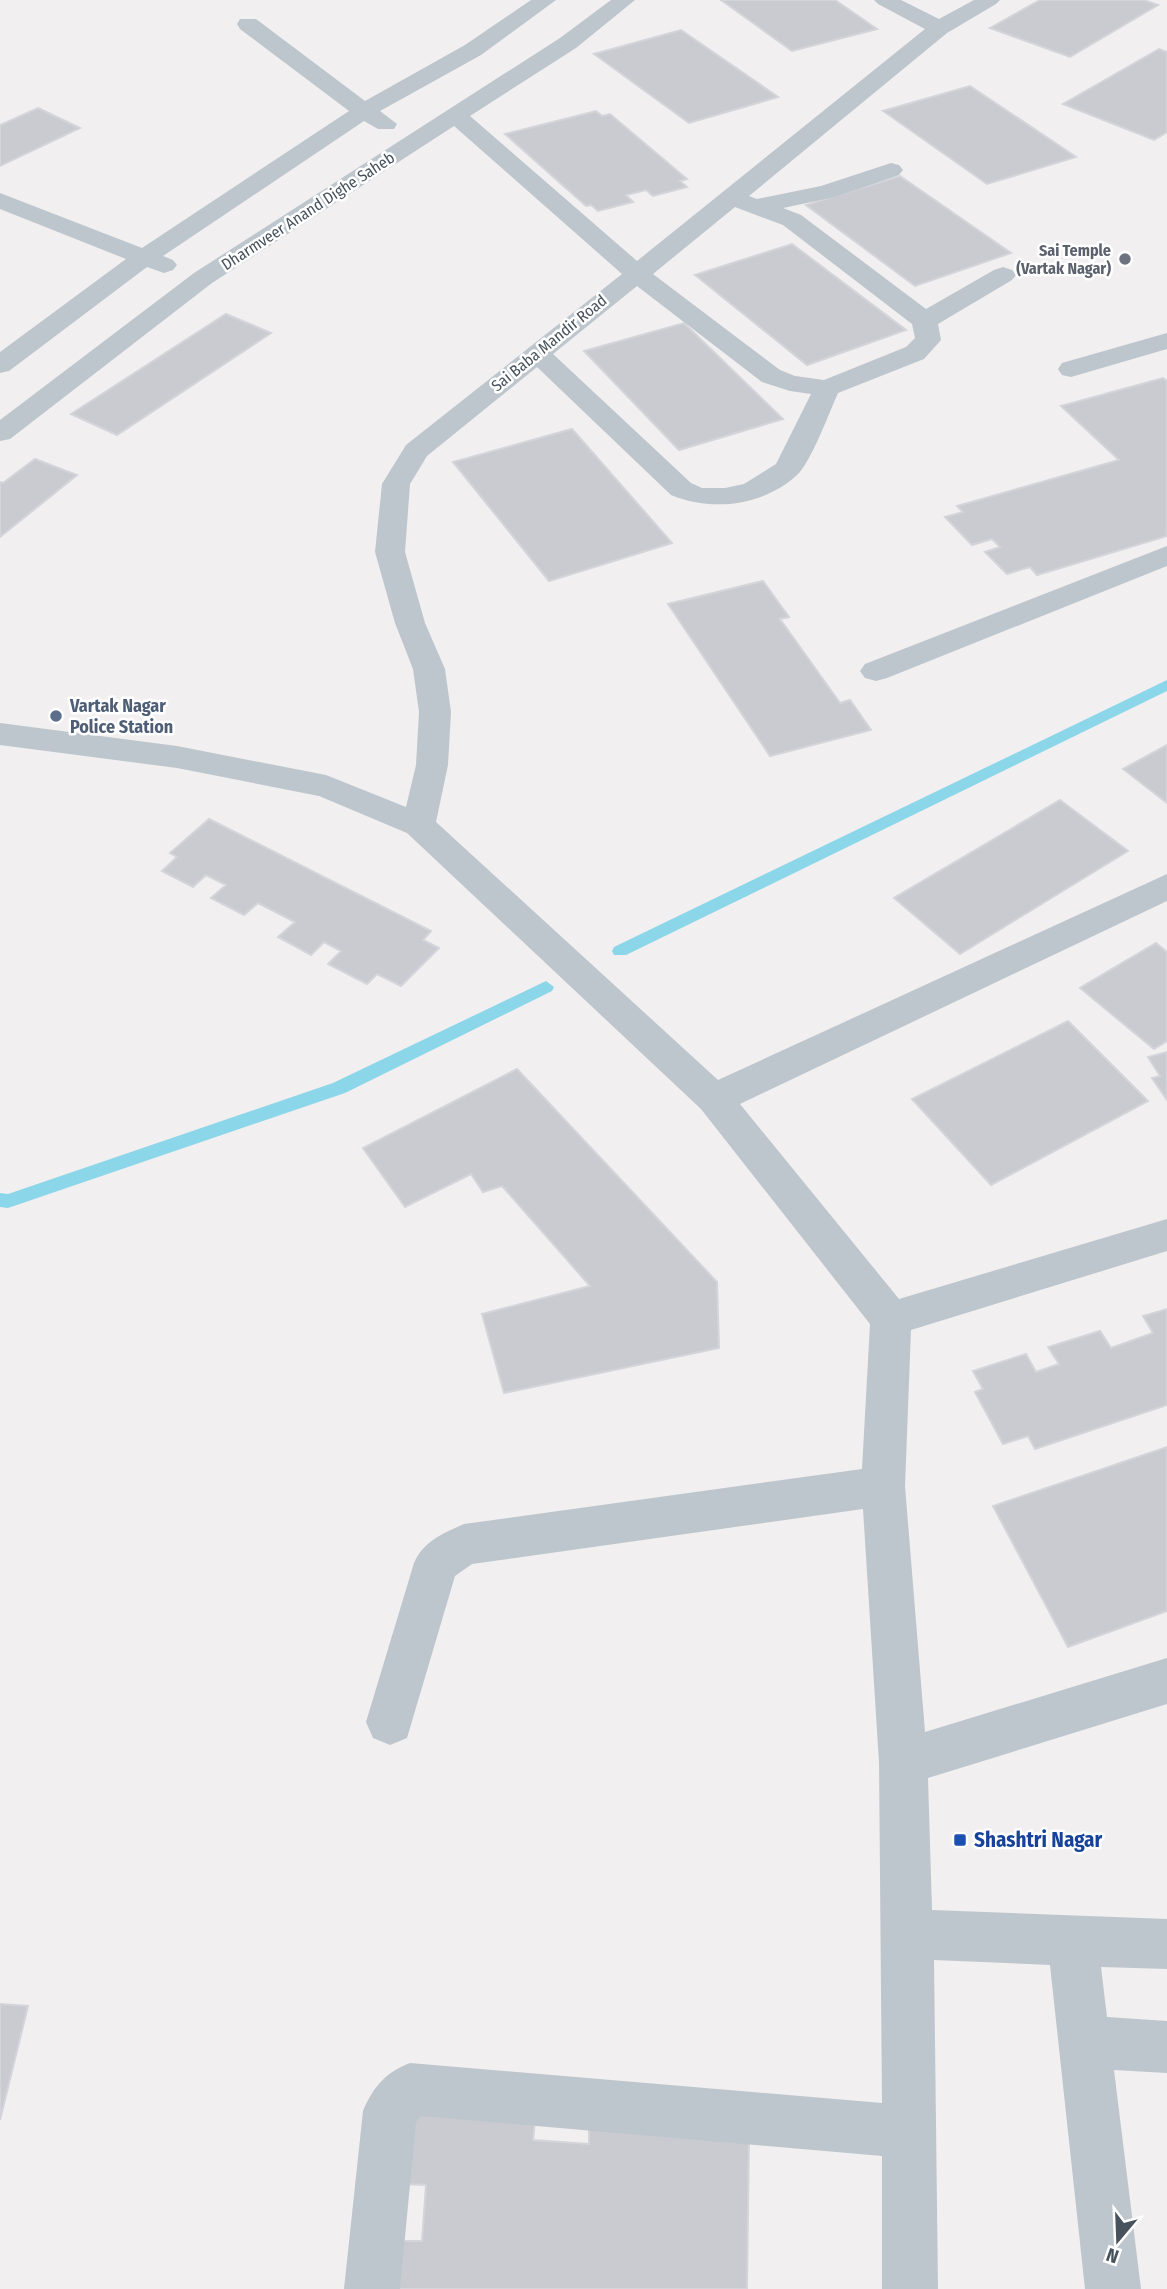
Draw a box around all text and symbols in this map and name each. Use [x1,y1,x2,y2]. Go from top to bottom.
street label: Dharmveer Anand Dighe Saheb [218,148,398,274]
place label: Sai Temple (Vartak Nagar) [1016,241,1111,278]
marker: Sai Temple (Vartak Nagar) [1117,251,1133,267]
street label: Sai Baba Mandir Road [487,291,611,395]
place label: Vartak Nagar Police Station [69,695,173,738]
marker: Vartak Nagar Police Station [48,708,64,724]
place label: Shashtri Nagar [974,1827,1103,1853]
marker: Shashtri Nagar [952,1832,968,1848]
north arrow [1083,2205,1153,2275]
text: N [1103,2243,1122,2268]

